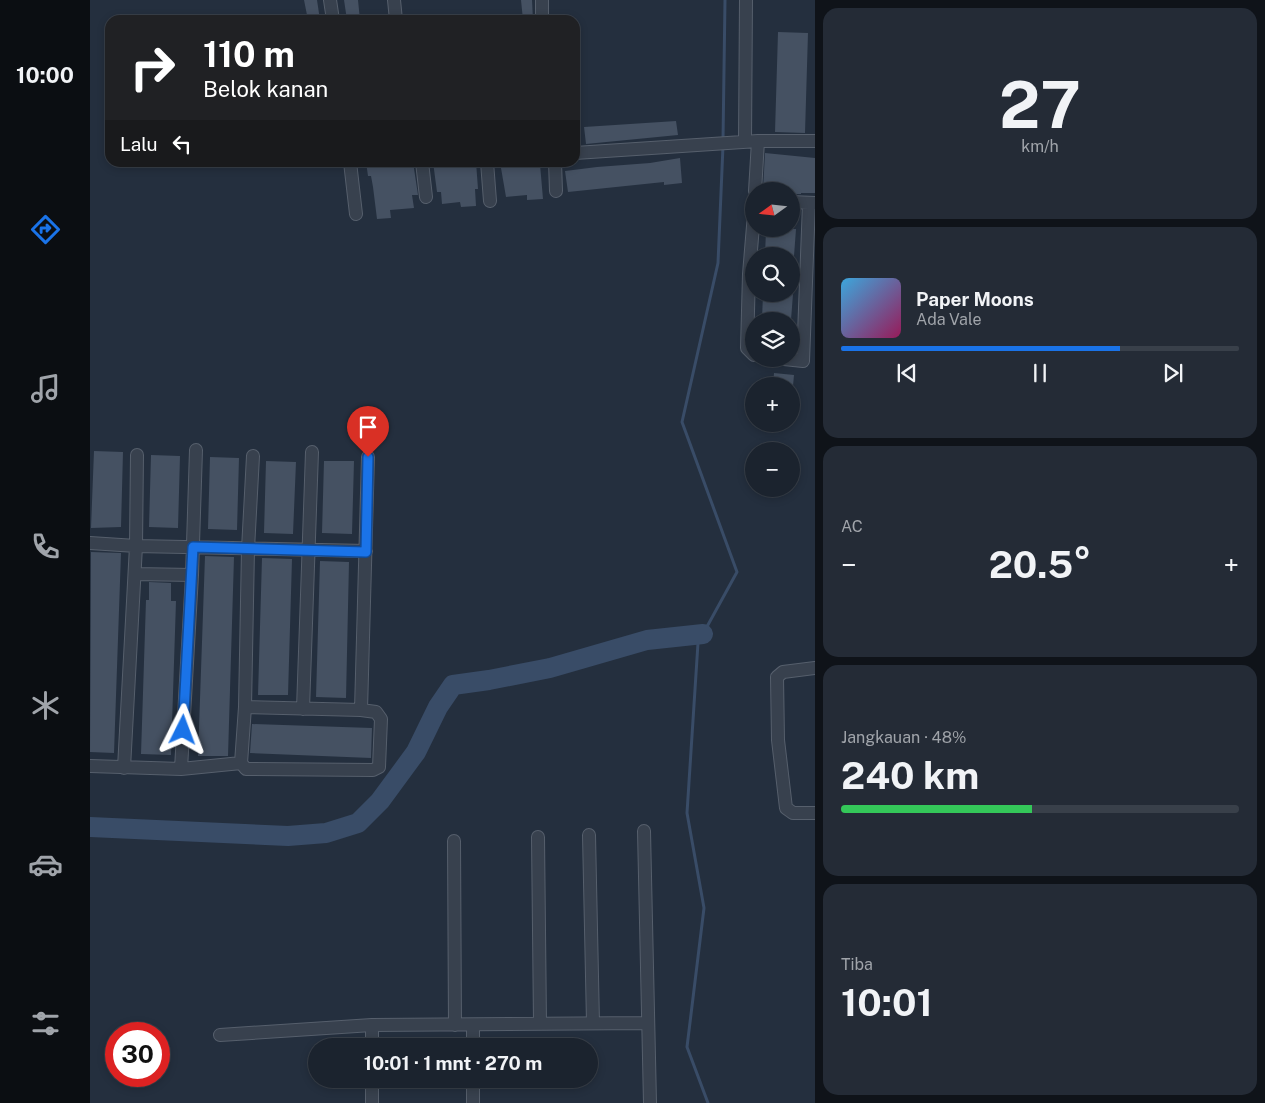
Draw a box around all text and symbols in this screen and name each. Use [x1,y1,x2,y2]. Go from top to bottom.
text: 110 m [203,34,295,75]
icon: right [120,35,185,100]
text: 10:00 [16,62,74,88]
text: 27 [999,66,1081,143]
text: Belok kanan [203,76,328,102]
icon: left [168,130,196,158]
text: Lalu [120,133,158,155]
text: km/h [1021,137,1059,156]
north arrow [745,182,800,238]
map controls [745,182,800,497]
icon: directions [28,212,63,247]
button: search [745,247,800,302]
text: Paper Moons [916,288,1034,310]
text: Ada Vale [916,310,981,329]
button: layers [745,312,800,367]
icon: previous [893,359,921,387]
icon: pause [1026,359,1054,387]
icon: next [1159,359,1187,387]
icon: music [28,371,63,406]
button: + [745,377,800,432]
pin [347,406,389,457]
icon: arrive [354,413,382,441]
button: − [745,442,800,497]
text: AC [841,517,863,536]
icon: phone [28,529,63,564]
text: 20.5° [989,542,1091,587]
text: − [841,548,857,581]
text: + [1223,548,1239,581]
icon: climate [28,688,63,723]
position arrow [156,703,208,755]
text: Jangkauan · 48% [841,728,966,747]
text: 240 km [841,753,979,798]
icon: car [28,847,63,882]
text: Tiba [841,955,873,974]
text: 10:01 [841,980,933,1025]
icon: filters [28,1006,63,1041]
speed limit sign: 30 [105,1022,170,1087]
text: 10:01 · 1 mnt · 270 m [364,1052,542,1074]

